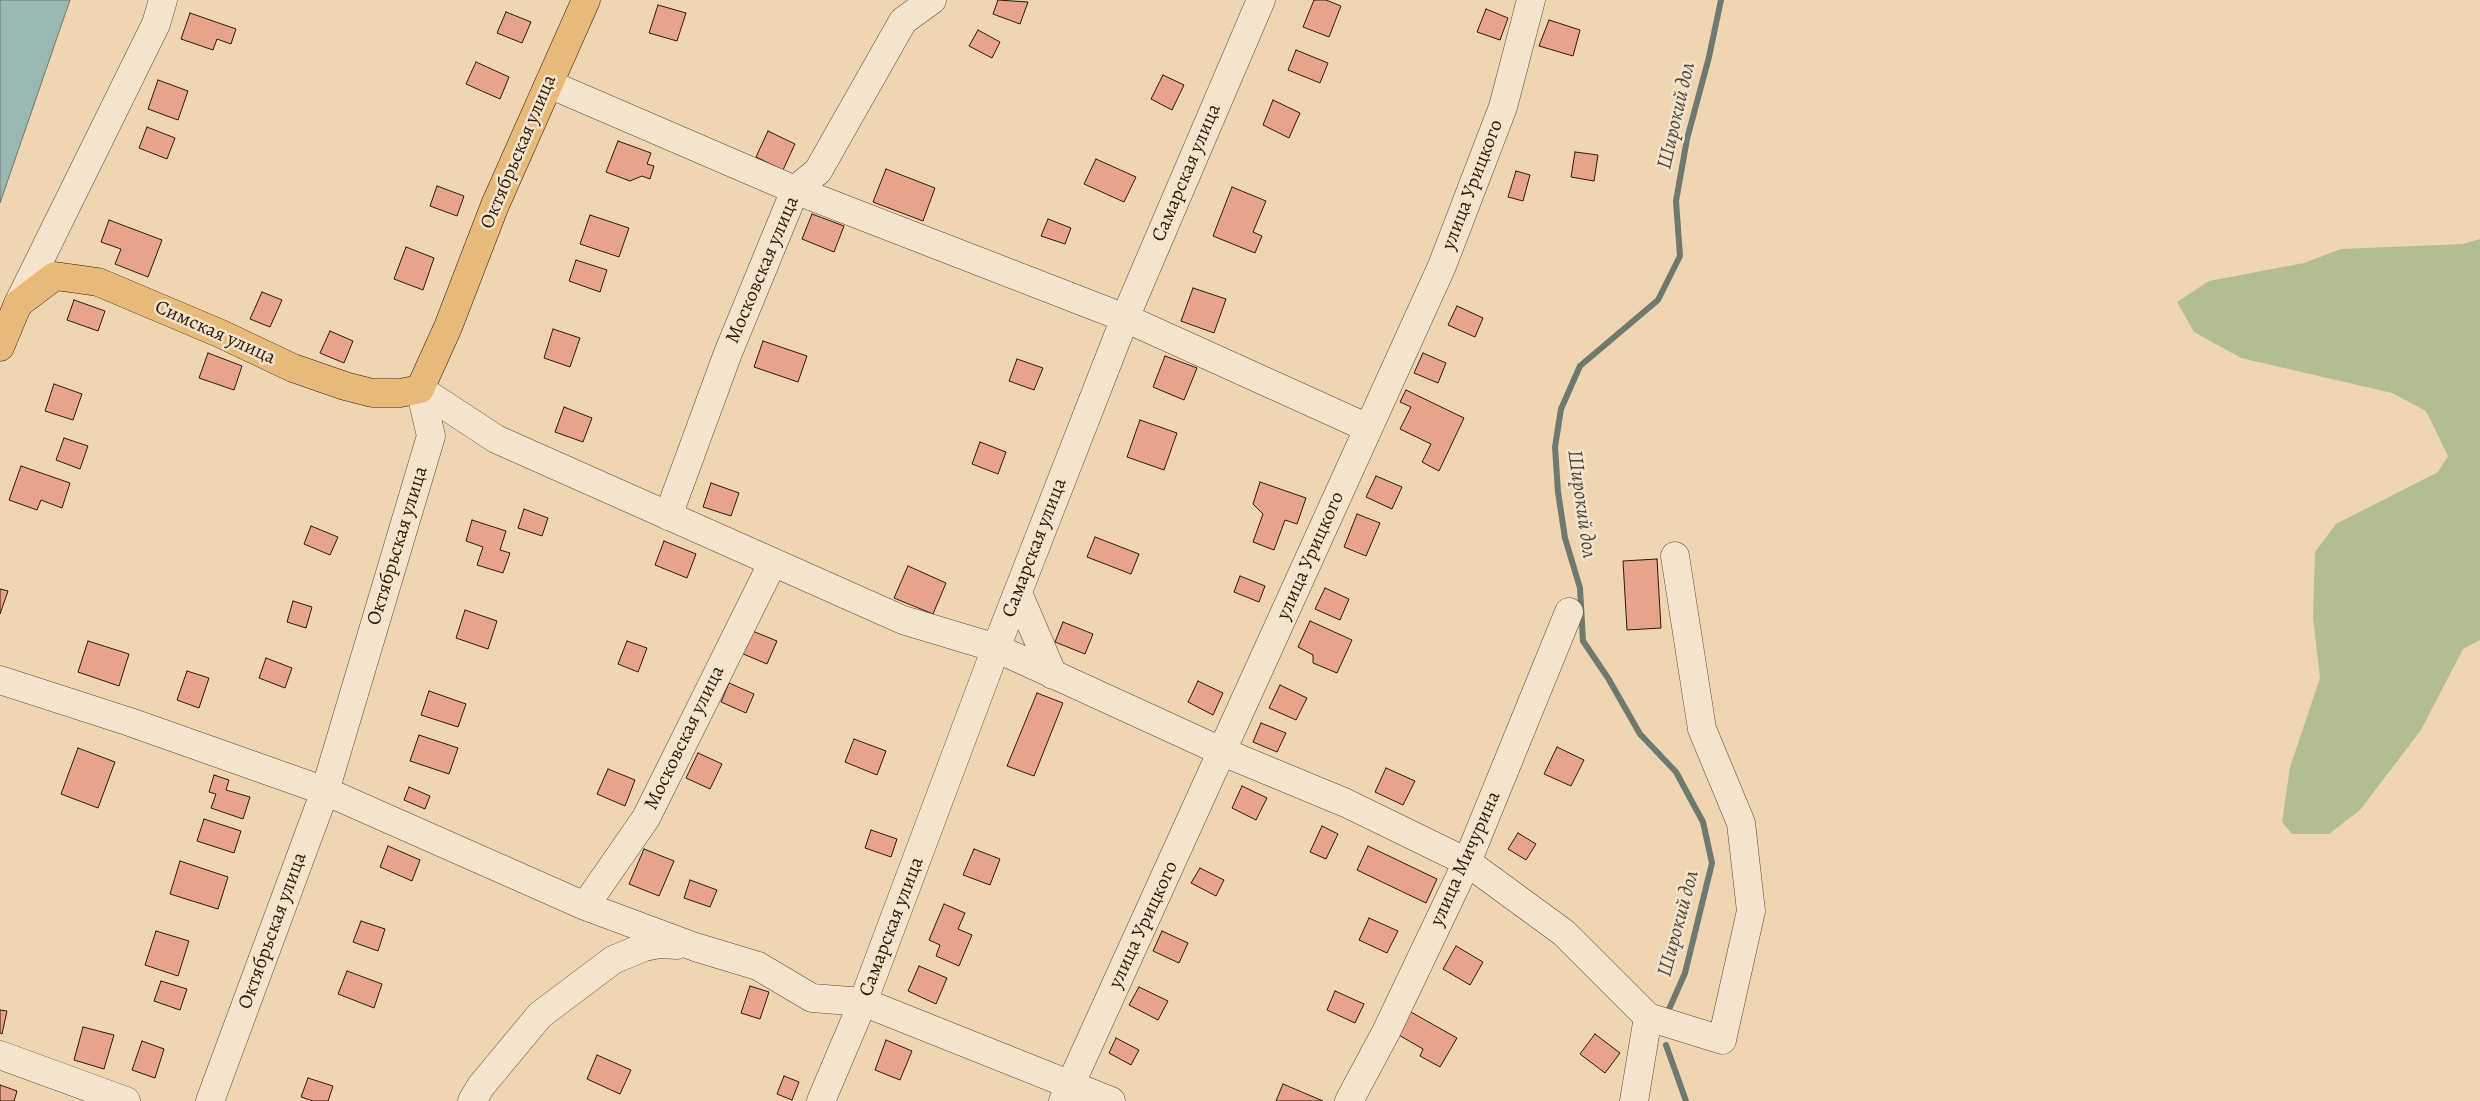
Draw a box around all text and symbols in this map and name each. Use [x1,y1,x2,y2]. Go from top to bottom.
water label: Широкий дол [1652,60,1702,172]
street label: Октябрьская улица [476,71,562,233]
street label: Самарская улица [1147,100,1227,246]
street label: улица Урицкого [1437,116,1509,254]
street label: Московская улица [721,193,805,347]
street label: Симская улица [151,296,279,370]
water label: Широкий дол [1561,448,1601,560]
street label: Октябрьская улица [362,464,434,628]
street label: Самарская улица [997,475,1073,621]
street label: улица Урицкого [1272,488,1350,624]
street label: Московская улица [640,662,730,814]
street label: улица Мичурина [1426,788,1506,930]
street label: Октябрьская улица [233,849,313,1013]
street label: Самарская улица [854,854,930,1000]
street label: улица Урицкого [1104,858,1184,992]
water label: Широкий дол [1653,868,1705,980]

